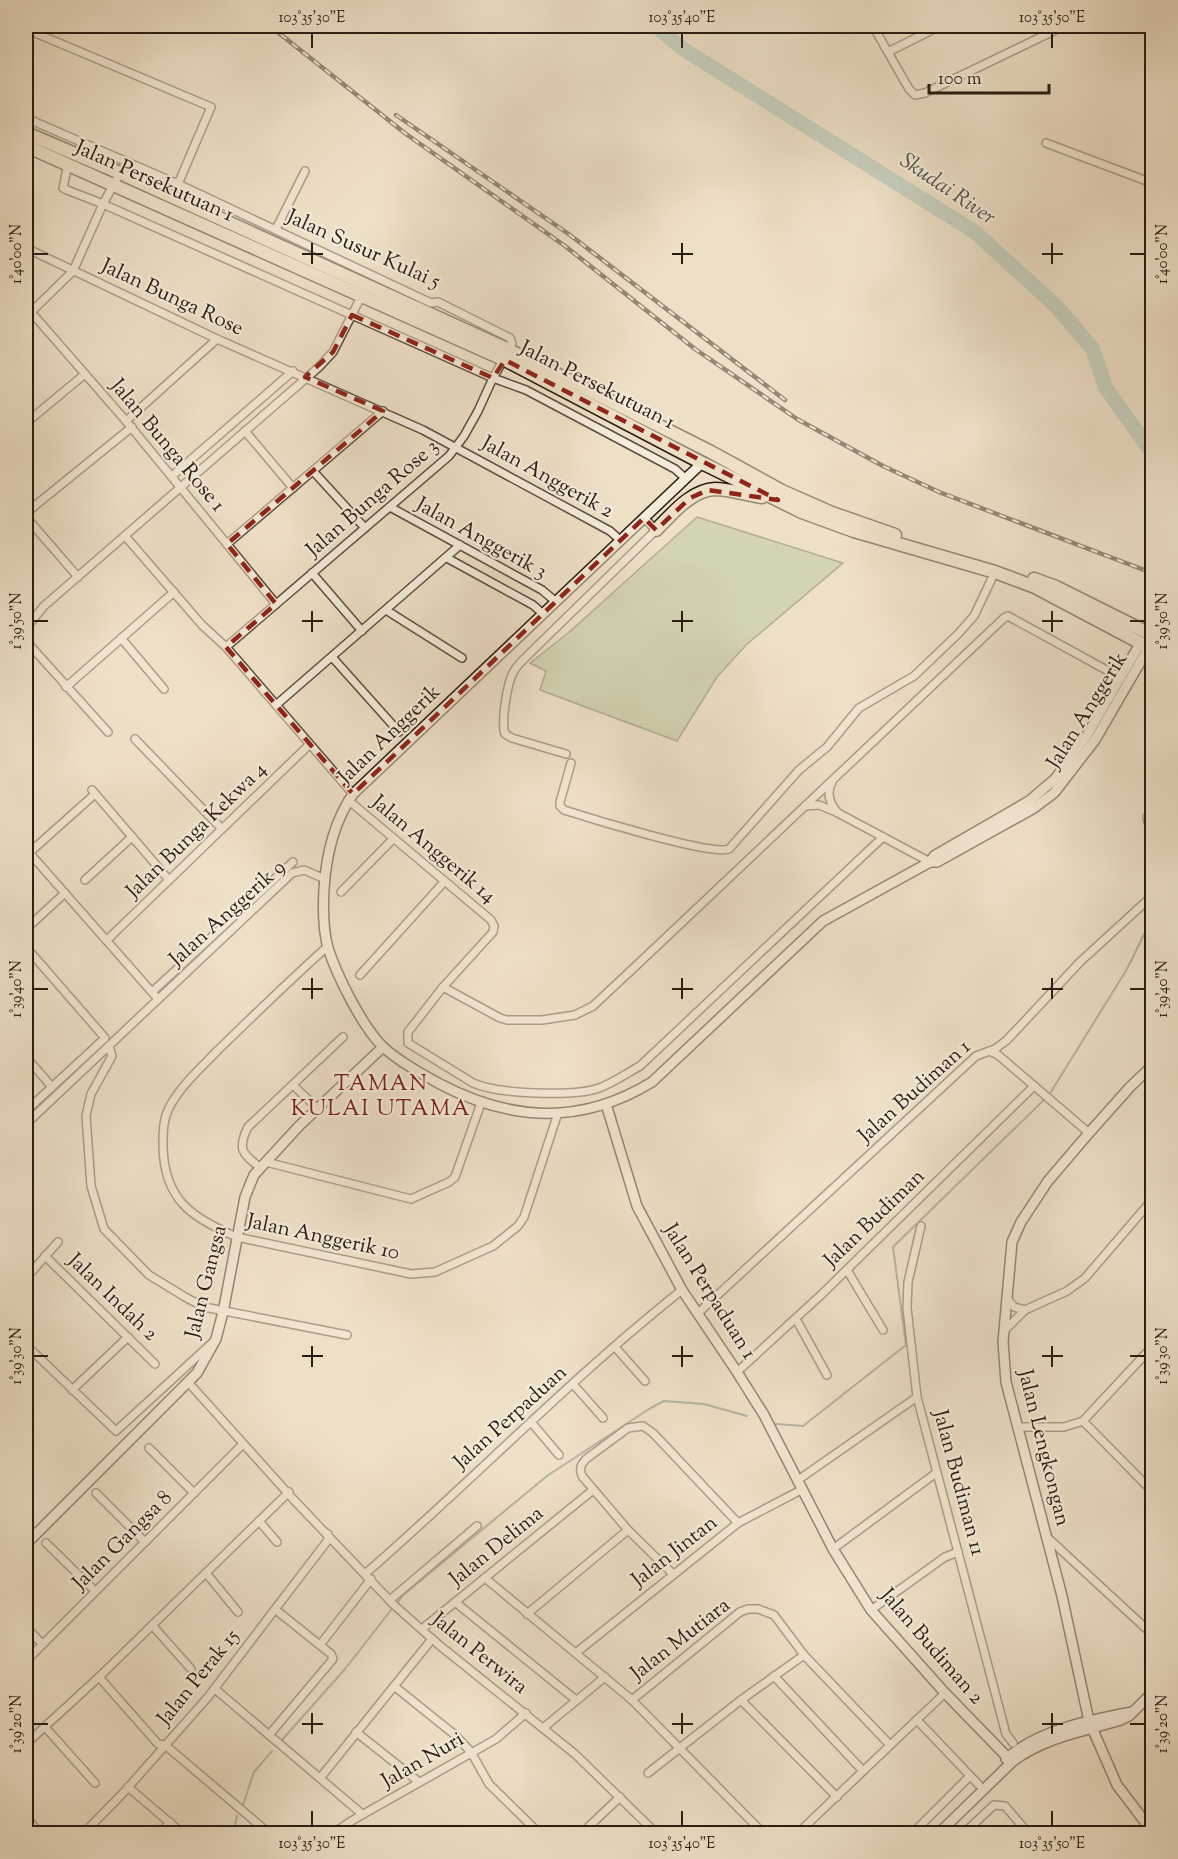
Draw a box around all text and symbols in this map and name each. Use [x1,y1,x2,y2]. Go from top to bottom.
text: 103°35'30"E [279,8,345,29]
text: 103°35'40"E [649,8,715,29]
text: 103°35'50"E [1019,8,1085,29]
scale bar [929,57,1049,95]
text: 100 m [938,67,982,93]
street label: Jalan Persekutuan 1 [69,133,238,230]
water label: Skudai River [893,146,1001,234]
street label: Jalan Susur Kulai 5 [281,202,445,297]
text: 1°40'00"N [7,224,28,284]
text: 1°40'00"N [1153,224,1174,284]
street label: Jalan Bunga Rose [95,251,248,344]
street label: Jalan Persekutuan 1 [513,333,680,438]
street label: Jalan Bunga Rose 1 [102,372,232,519]
street label: Jalan Anggerik 2 [475,429,619,527]
street label: Jalan Bunga Rose 3 [299,433,446,566]
street label: Jalan Anggerik 3 [409,490,552,587]
text: 1°39'50"N [7,593,28,649]
text: 1°39'50"N [1153,593,1174,649]
street label: Jalan Anggerik [1040,646,1136,776]
street label: Jalan Anggerik [331,678,449,793]
street label: Jalan Bunga Kekwa 4 [119,756,274,907]
street label: Jalan Anggerik 14 [363,788,502,911]
street label: Jalan Anggerik 9 [162,854,293,975]
text: 1°39'40"N [7,960,28,1018]
text: 1°39'40"N [1153,960,1174,1018]
street label: Jalan Budiman 1 [851,1033,978,1151]
district label: TAMAN KULAI UTAMA [291,1069,471,1126]
street label: Jalan Budiman [817,1163,932,1276]
street label: Jalan Anggerik 10 [243,1207,402,1269]
street label: Jalan Perpaduan 1 [655,1217,763,1366]
street label: Jalan Gangsa [178,1222,236,1343]
street label: Jalan Indah 2 [59,1246,164,1349]
text: 1°39'30"N [7,1327,28,1385]
text: 1°39'30"N [1153,1327,1174,1385]
street label: Jalan Perpaduan [447,1359,574,1478]
street label: Jalan Lengkongan [1009,1366,1077,1529]
street label: Jalan Budiman 11 [924,1406,992,1559]
street label: Jalan Gangsa 8 [66,1484,180,1598]
street label: Jalan Delima [443,1499,551,1595]
street label: Jalan Jintan [625,1509,724,1596]
street label: Jalan Budiman 2 [871,1582,990,1712]
street label: Jalan Mutiara [624,1591,738,1689]
street label: Jalan Perwira [424,1605,534,1702]
street label: Jalan Perak 15 [150,1623,247,1734]
text: 1°39'20"N [7,1695,28,1753]
text: 1°39'20"N [1153,1695,1174,1753]
street label: Jalan Nuri [375,1725,470,1797]
text: 103°35'30"E [279,1834,345,1855]
text: 103°35'40"E [649,1834,715,1855]
text: 103°35'50"E [1019,1834,1085,1855]

